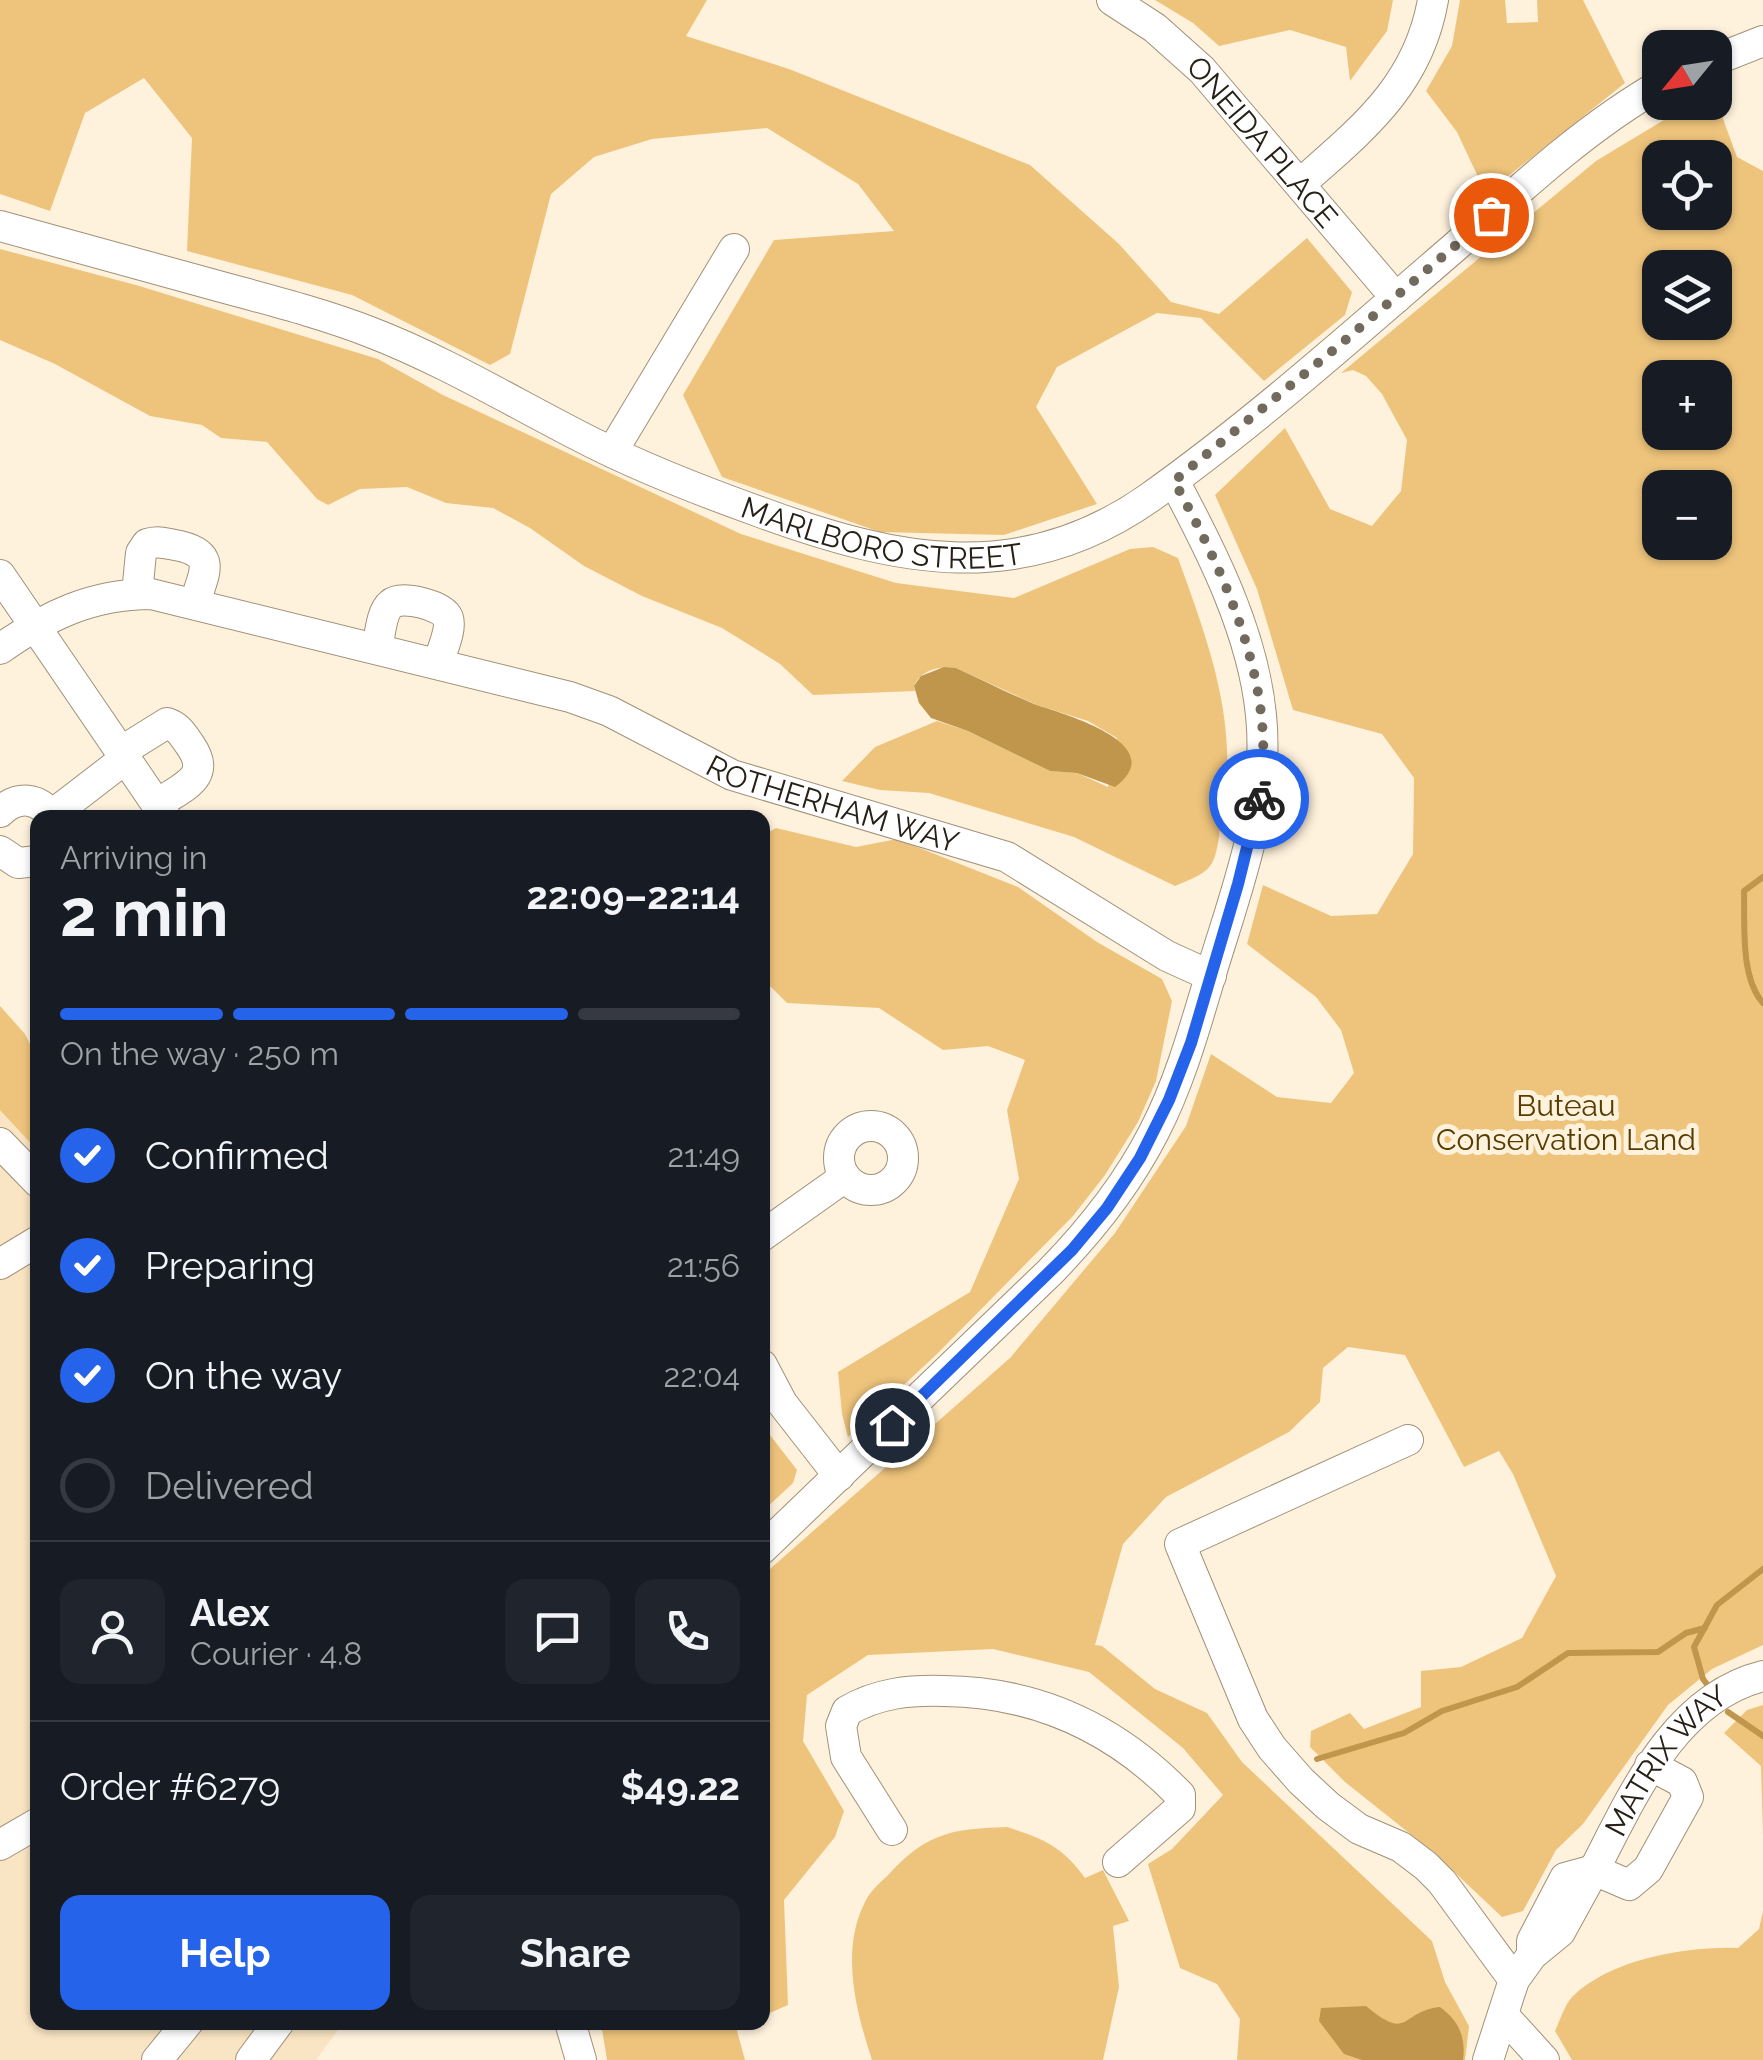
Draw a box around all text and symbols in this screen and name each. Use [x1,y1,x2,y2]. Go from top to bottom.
north arrow [1642,30,1732,120]
map controls [1642,30,1732,560]
street label: ONEIDA PLACE [1180,48,1345,234]
button: locate [1642,140,1732,230]
pin [1449,173,1534,258]
icon: bag [1464,188,1519,243]
button: layers [1642,250,1732,340]
button: + [1642,360,1732,450]
button: − [1642,470,1732,560]
street label: MARLBORO STREET [737,489,1025,575]
street label: ROTHERHAM WAY [701,747,964,859]
courier [1209,749,1309,849]
icon: bike [1232,772,1287,827]
text: Arriving in [60,839,207,876]
text: 22:09–22:14 [526,873,740,918]
text: 2 min [60,875,229,951]
text: On the way · 250 m [60,1035,339,1072]
park label: Buteau Conservation Land [1436,1088,1696,1157]
icon: check [60,1128,115,1183]
text: Confirmed [145,1133,329,1178]
text: 21:49 [667,1137,740,1174]
icon: check [60,1238,115,1293]
text: Preparing [145,1243,315,1288]
text: 21:56 [667,1247,740,1284]
icon: check [60,1348,115,1403]
text: On the way [145,1353,342,1398]
text: 22:04 [664,1357,740,1394]
pin [850,1383,935,1468]
icon: home [865,1398,920,1453]
text: Delivered [145,1463,314,1508]
button: person [60,1579,165,1684]
button: chat [505,1579,610,1684]
button: phone [635,1579,740,1684]
text: Alex [190,1590,270,1635]
text: Courier · 4.8 [190,1635,362,1672]
street label: MATRIX WAY [1597,1677,1734,1841]
text: Order #6279 [60,1764,280,1809]
text: $49.22 [620,1764,740,1809]
button: Help [60,1895,390,2010]
button: Share [410,1895,740,2010]

